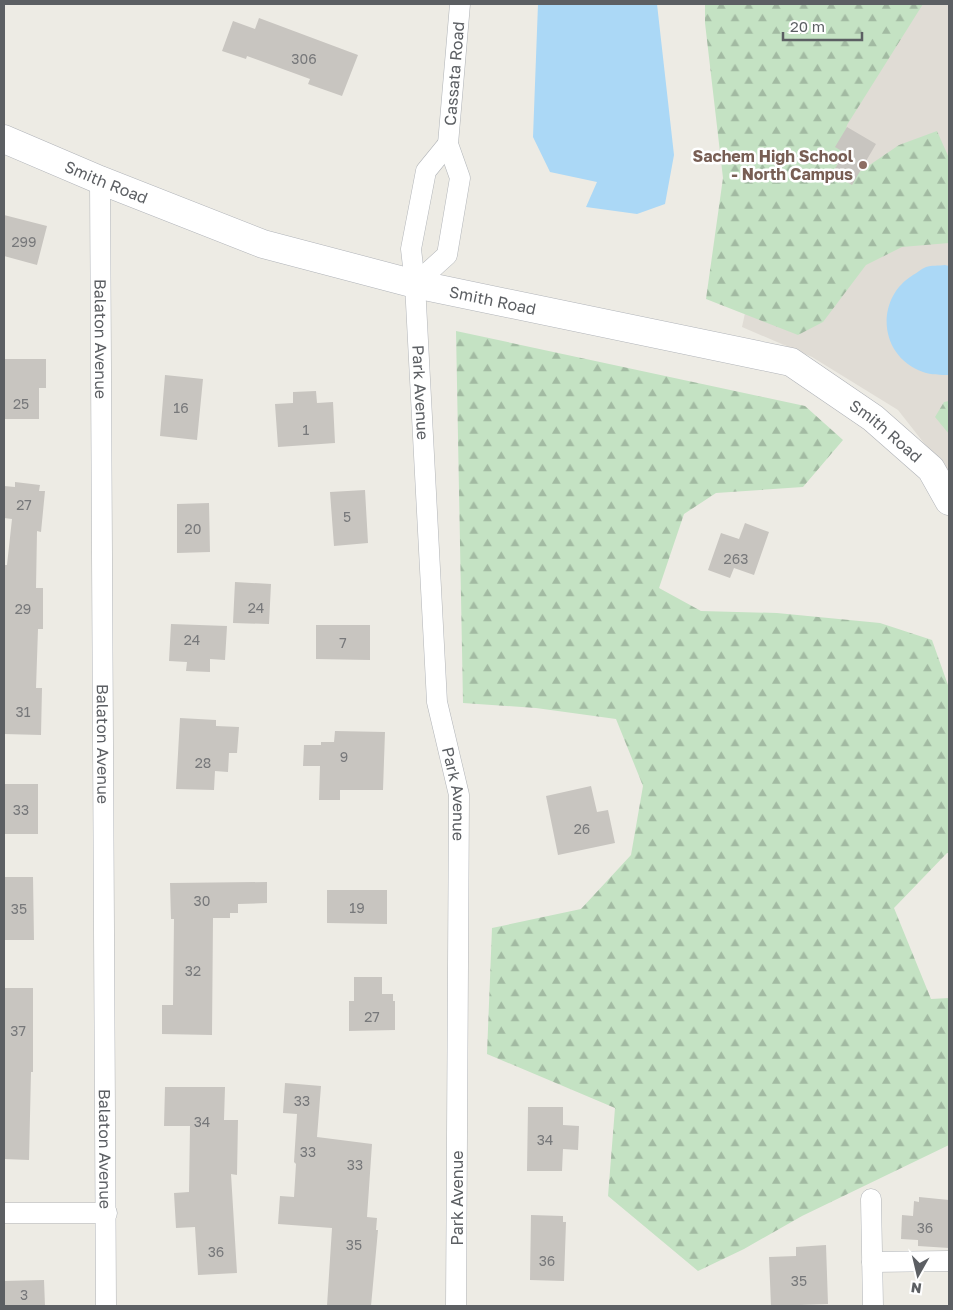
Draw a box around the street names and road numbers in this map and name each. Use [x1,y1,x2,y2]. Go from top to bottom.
street label: Cassata Road [440,21,468,127]
street label: Smith Road [62,156,151,208]
street label: Balaton Avenue [91,279,111,399]
street label: Smith Road [447,281,538,319]
street label: Park Avenue [408,344,433,440]
street label: Smith Road [846,395,926,467]
street label: Balaton Avenue [93,684,113,804]
street label: Park Avenue [438,745,469,841]
street label: Balaton Avenue [95,1089,115,1209]
street label: Park Avenue [447,1150,467,1246]

